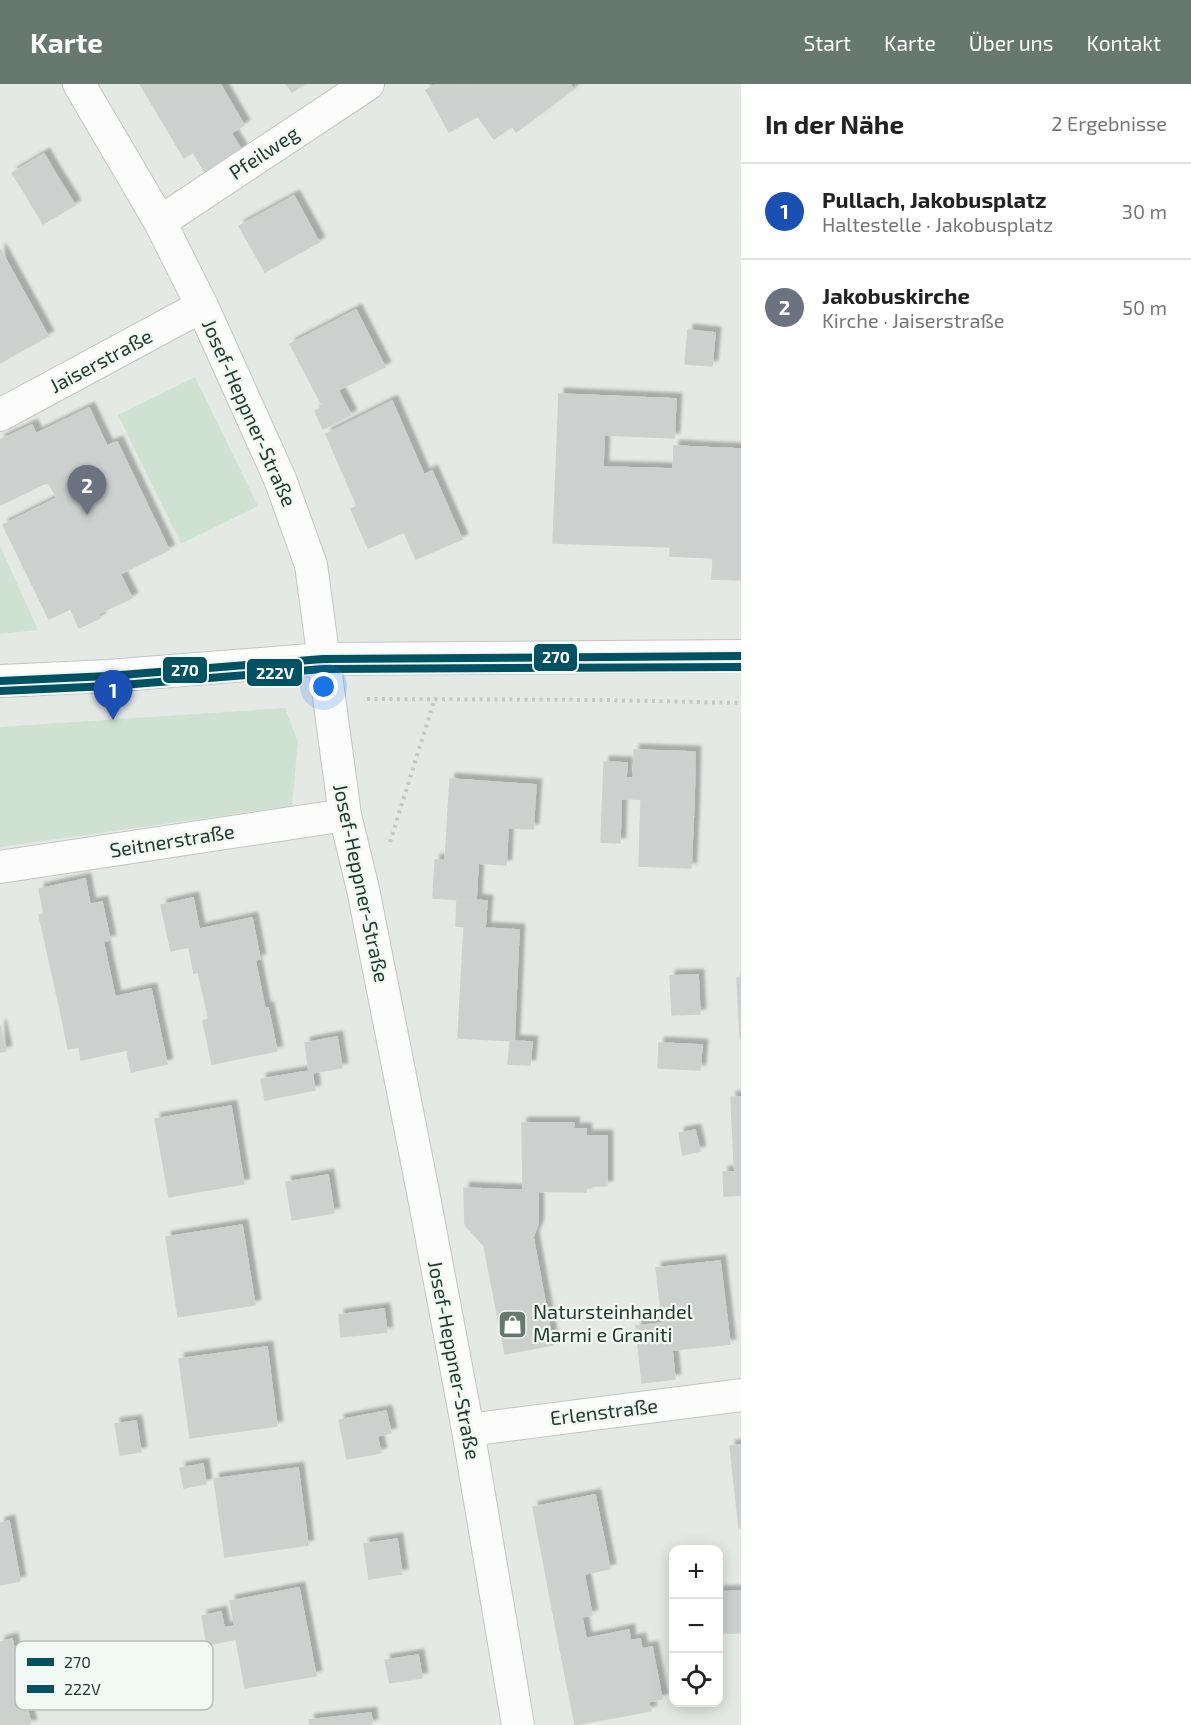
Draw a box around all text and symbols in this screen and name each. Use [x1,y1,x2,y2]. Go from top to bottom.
text: Karte [30,25,103,59]
text: Start [804,30,851,55]
text: Karte [884,30,936,55]
text: Über uns [969,30,1054,55]
text: Kontakt [1087,30,1161,55]
text: In der Nähe [765,108,904,139]
text: 2 Ergebnisse [1051,111,1167,135]
street label: Pfeilweg [224,120,303,184]
text: Pullach, Jakobusplatz [822,186,1047,212]
text: 1 [780,199,789,223]
text: 30 m [1122,199,1167,223]
text: Haltestelle · Jakobusplatz [822,212,1053,236]
text: Jakobuskirche [822,282,970,308]
text: 2 [779,295,790,319]
text: 50 m [1122,295,1167,319]
text: Kirche · Jaiserstraße [822,308,1005,332]
street label: Josef-Heppner-Straße [198,315,302,510]
street label: Jaiserstraße [45,323,156,397]
pin: 2 [68,466,106,515]
line badge: 270 [533,643,578,672]
text: 270 [542,647,570,666]
line badge: 270 [162,656,208,684]
line badge: 222V [246,658,303,687]
text: 270 [171,660,199,679]
text: 222V [256,663,295,682]
pin: 1 [94,670,132,720]
your location [309,672,338,701]
street label: Josef-Heppner-Straße [329,781,395,984]
street label: Seitnerstraße [108,818,236,862]
street label: Josef-Heppner-Straße [424,1258,486,1461]
place label: Natursteinhandel Marmi e Graniti [533,1299,693,1346]
shop icon: Natursteinhandel Marmi e Graniti [496,1308,528,1340]
street label: Erlenstraße [549,1392,659,1430]
map controls [669,1545,723,1707]
button: + [669,1545,723,1599]
button: − [669,1599,723,1653]
legend [15,1641,213,1710]
text: 270 [64,1652,91,1671]
button: locate [669,1653,723,1707]
text: 222V [64,1679,101,1698]

